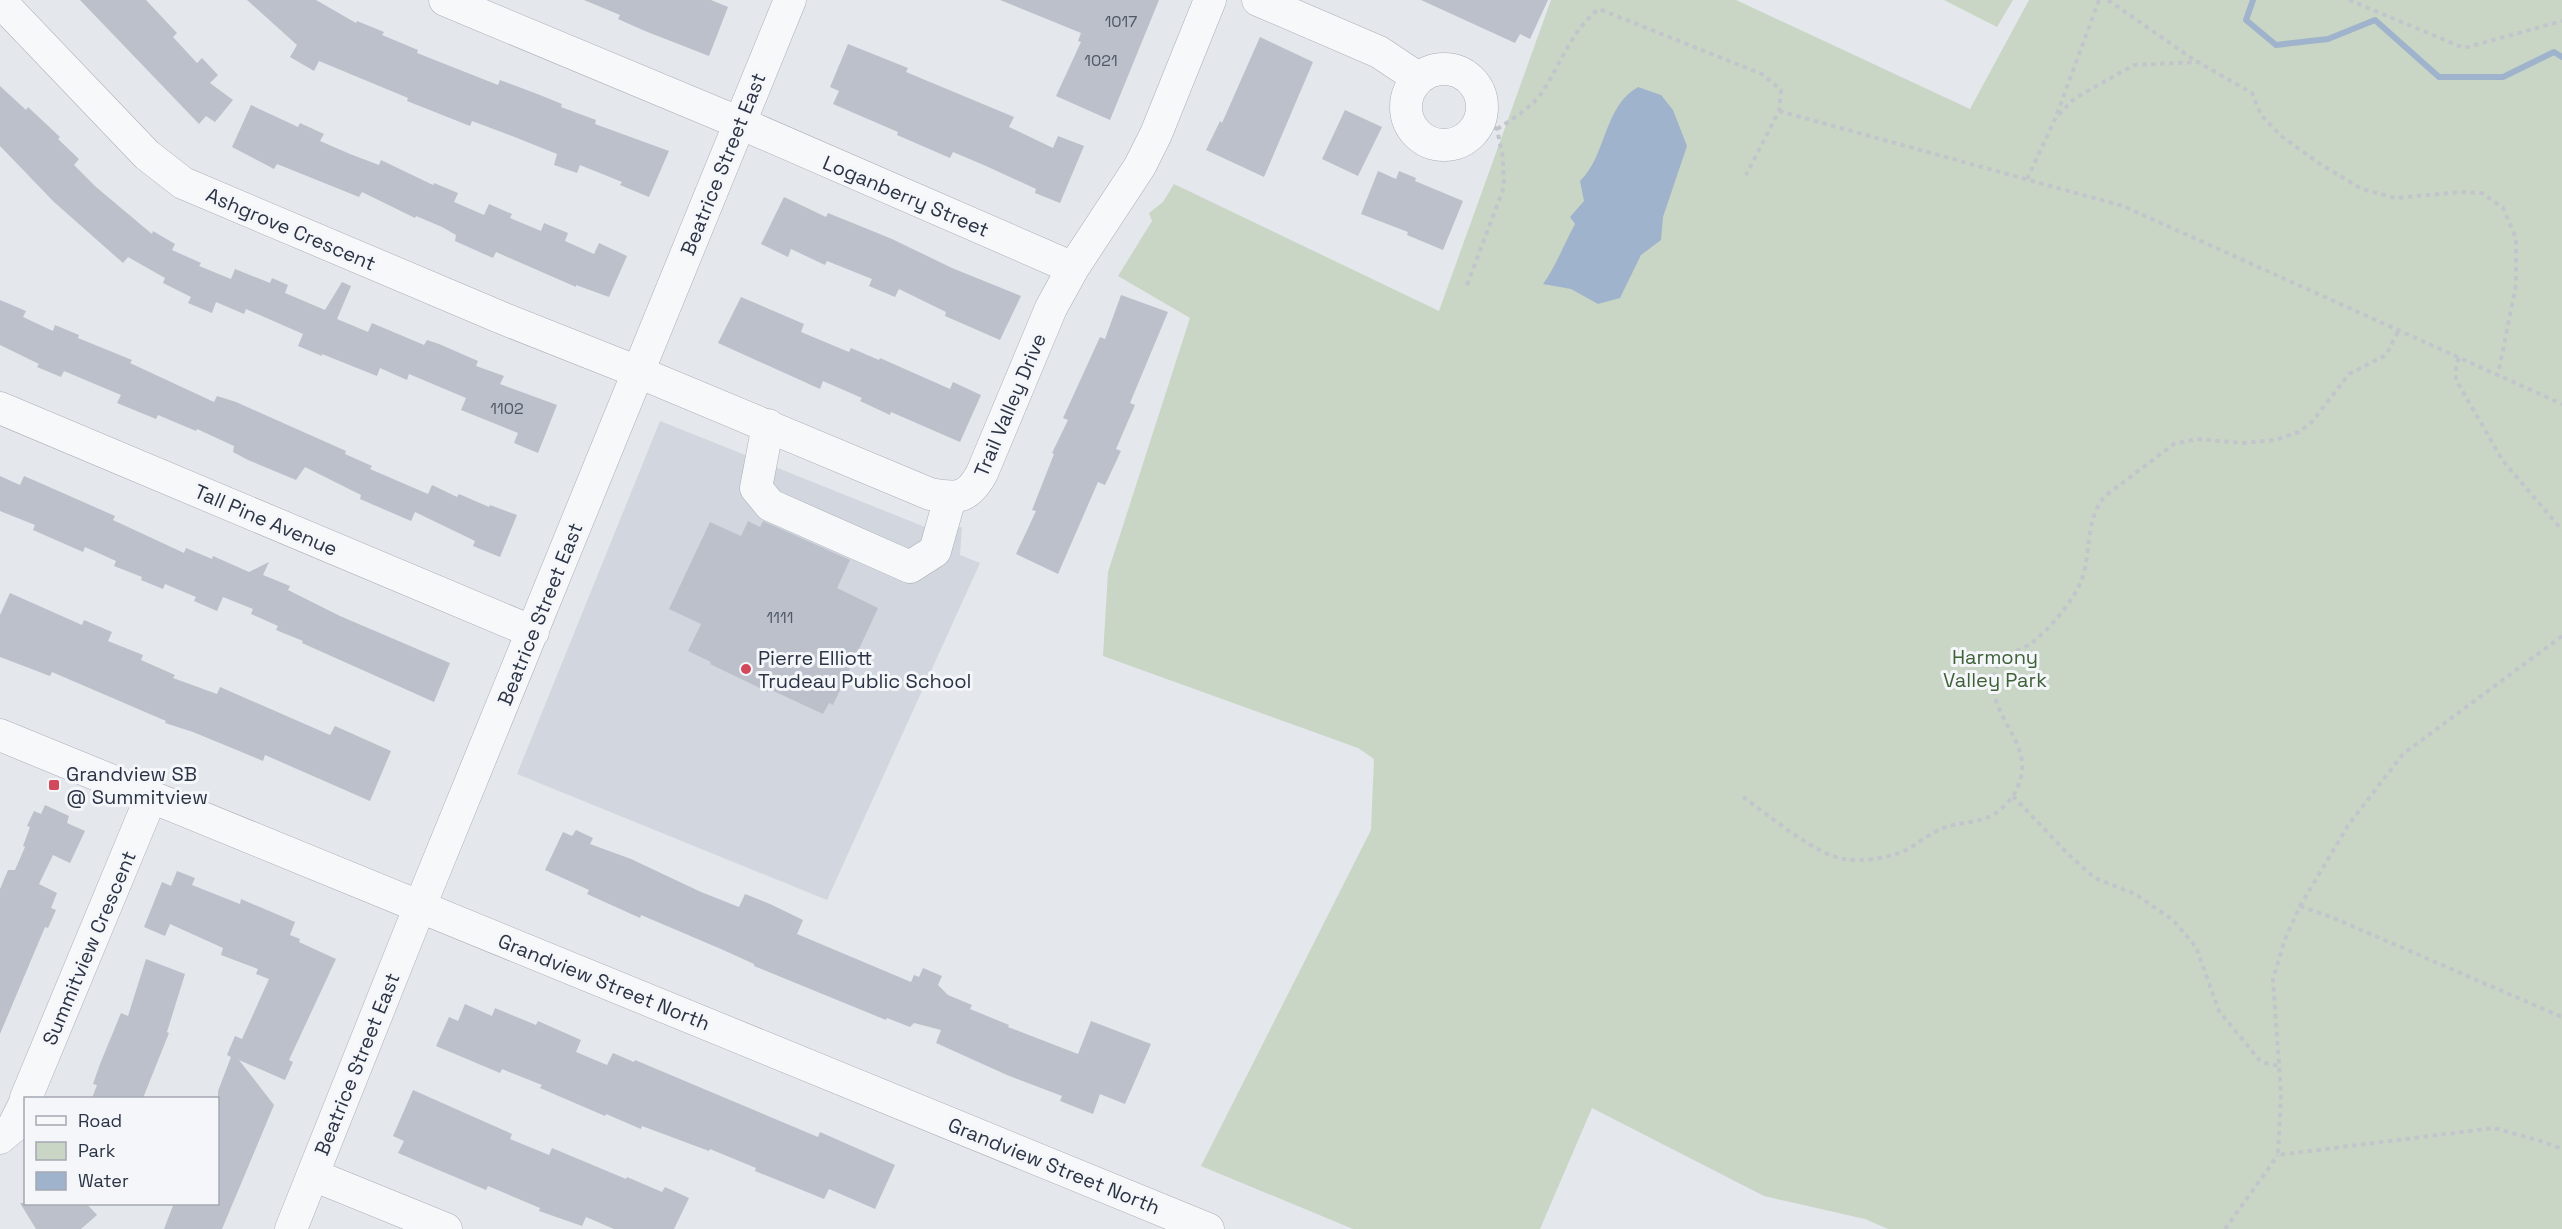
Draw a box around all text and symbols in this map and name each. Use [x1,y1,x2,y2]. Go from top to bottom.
house number: 1017 [1105,11,1137,32]
house number: 1021 [1084,50,1118,71]
street label: Beatrice Street East [674,69,772,259]
street label: Loganberry Street [819,149,993,243]
street label: Ashgrove Crescent [202,181,380,277]
street label: Trail Valley Drive [968,329,1052,481]
house number: 1102 [490,398,524,419]
street label: Tall Pine Avenue [191,478,341,562]
street label: Beatrice Street East [491,519,589,709]
house number: 1111 [767,607,793,628]
park label: Harmony Valley Park [1943,644,2047,693]
place label: Pierre Elliott Trudeau Public School [758,645,972,694]
marker: Pierre Elliott Trudeau Public School [739,662,753,676]
place label: Grandview SB @ Summitview [66,761,208,810]
marker: Grandview SB @ Summitview [47,778,61,792]
street label: Summitview Crescent [36,847,142,1049]
street label: Grandview Street North [494,928,714,1036]
street label: Beatrice Street East [308,969,406,1159]
legend [24,1097,219,1205]
text: Road [78,1109,122,1132]
street label: Grandview Street North [944,1112,1164,1220]
text: Park [78,1139,116,1162]
text: Water [78,1169,129,1192]

